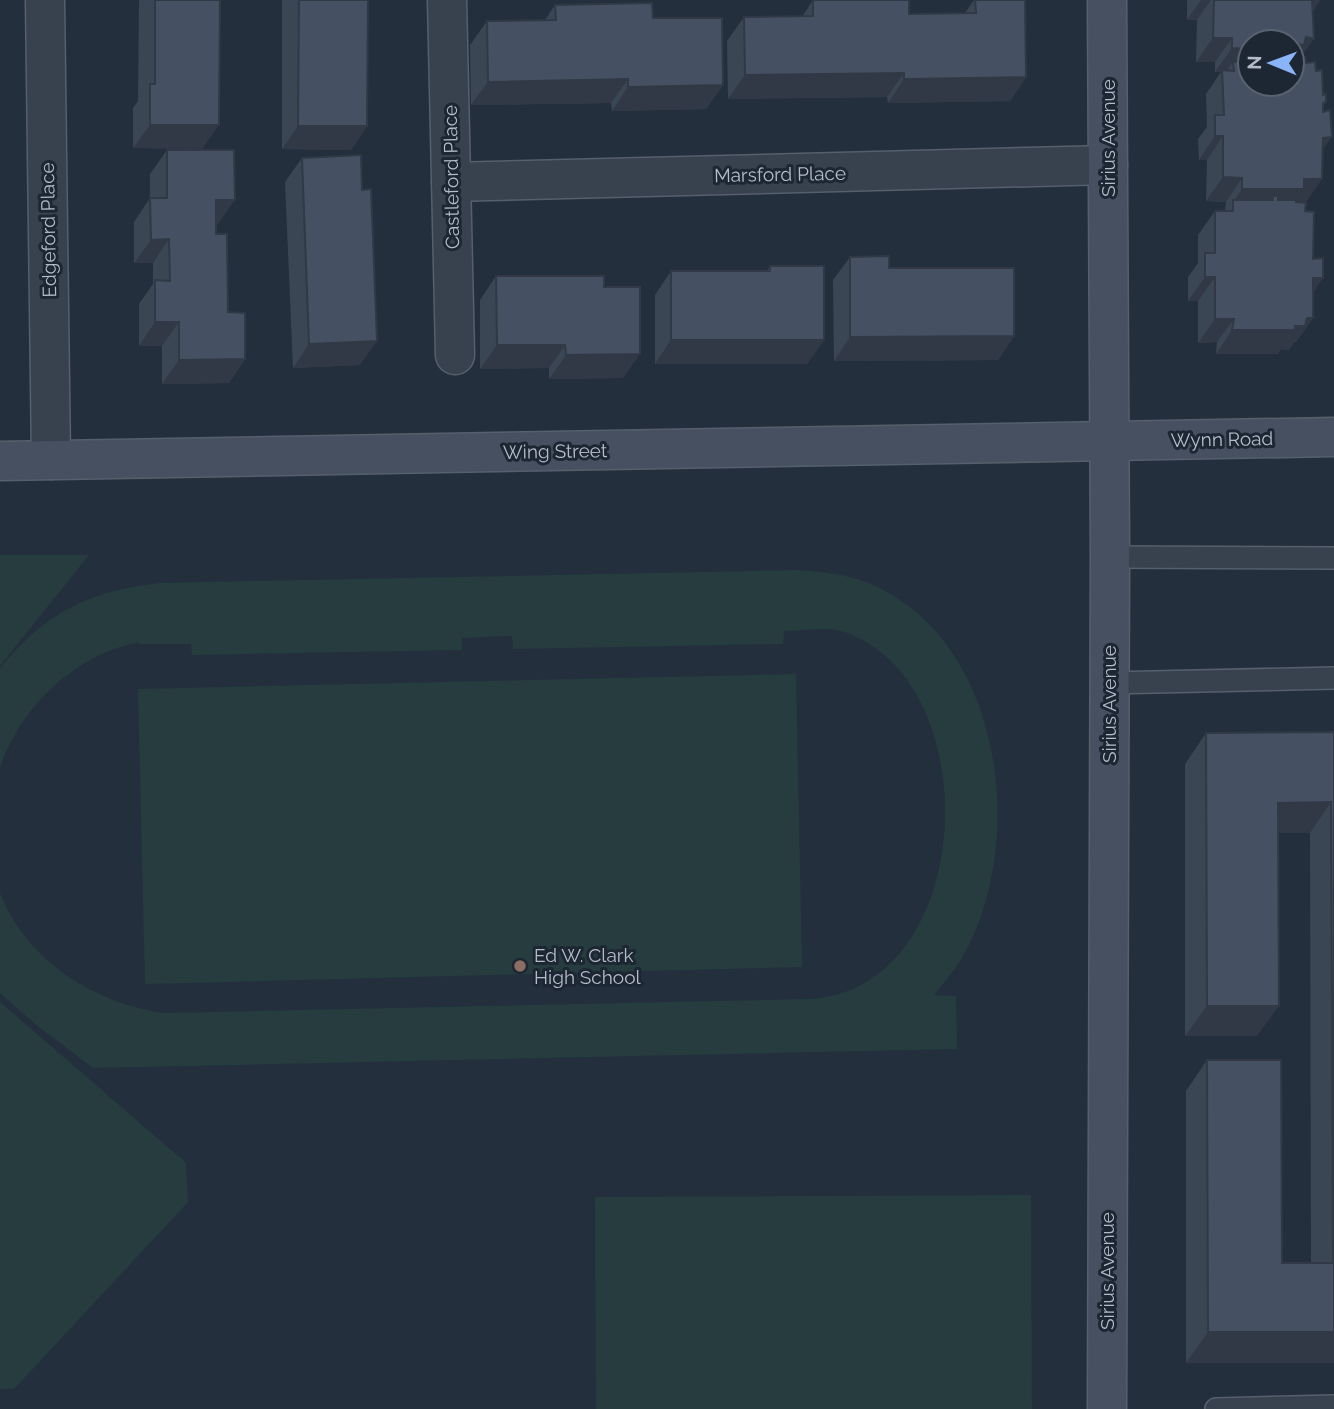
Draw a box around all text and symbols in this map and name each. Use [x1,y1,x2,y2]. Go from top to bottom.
north arrow [1236,28,1306,98]
text: N [1243,55,1265,70]
street label: Sirius Avenue [1097,79,1119,197]
street label: Castleford Place [439,105,463,249]
street label: Edgeford Place [36,162,60,298]
street label: Marsford Place [714,162,846,186]
street label: Wynn Road [1171,427,1273,451]
street label: Wing Street [503,439,608,463]
street label: Sirius Avenue [1098,645,1120,763]
place label: Ed W. Clark High School [534,944,641,988]
marker: Ed W. Clark High School [512,958,528,974]
street label: Sirius Avenue [1096,1212,1118,1330]

